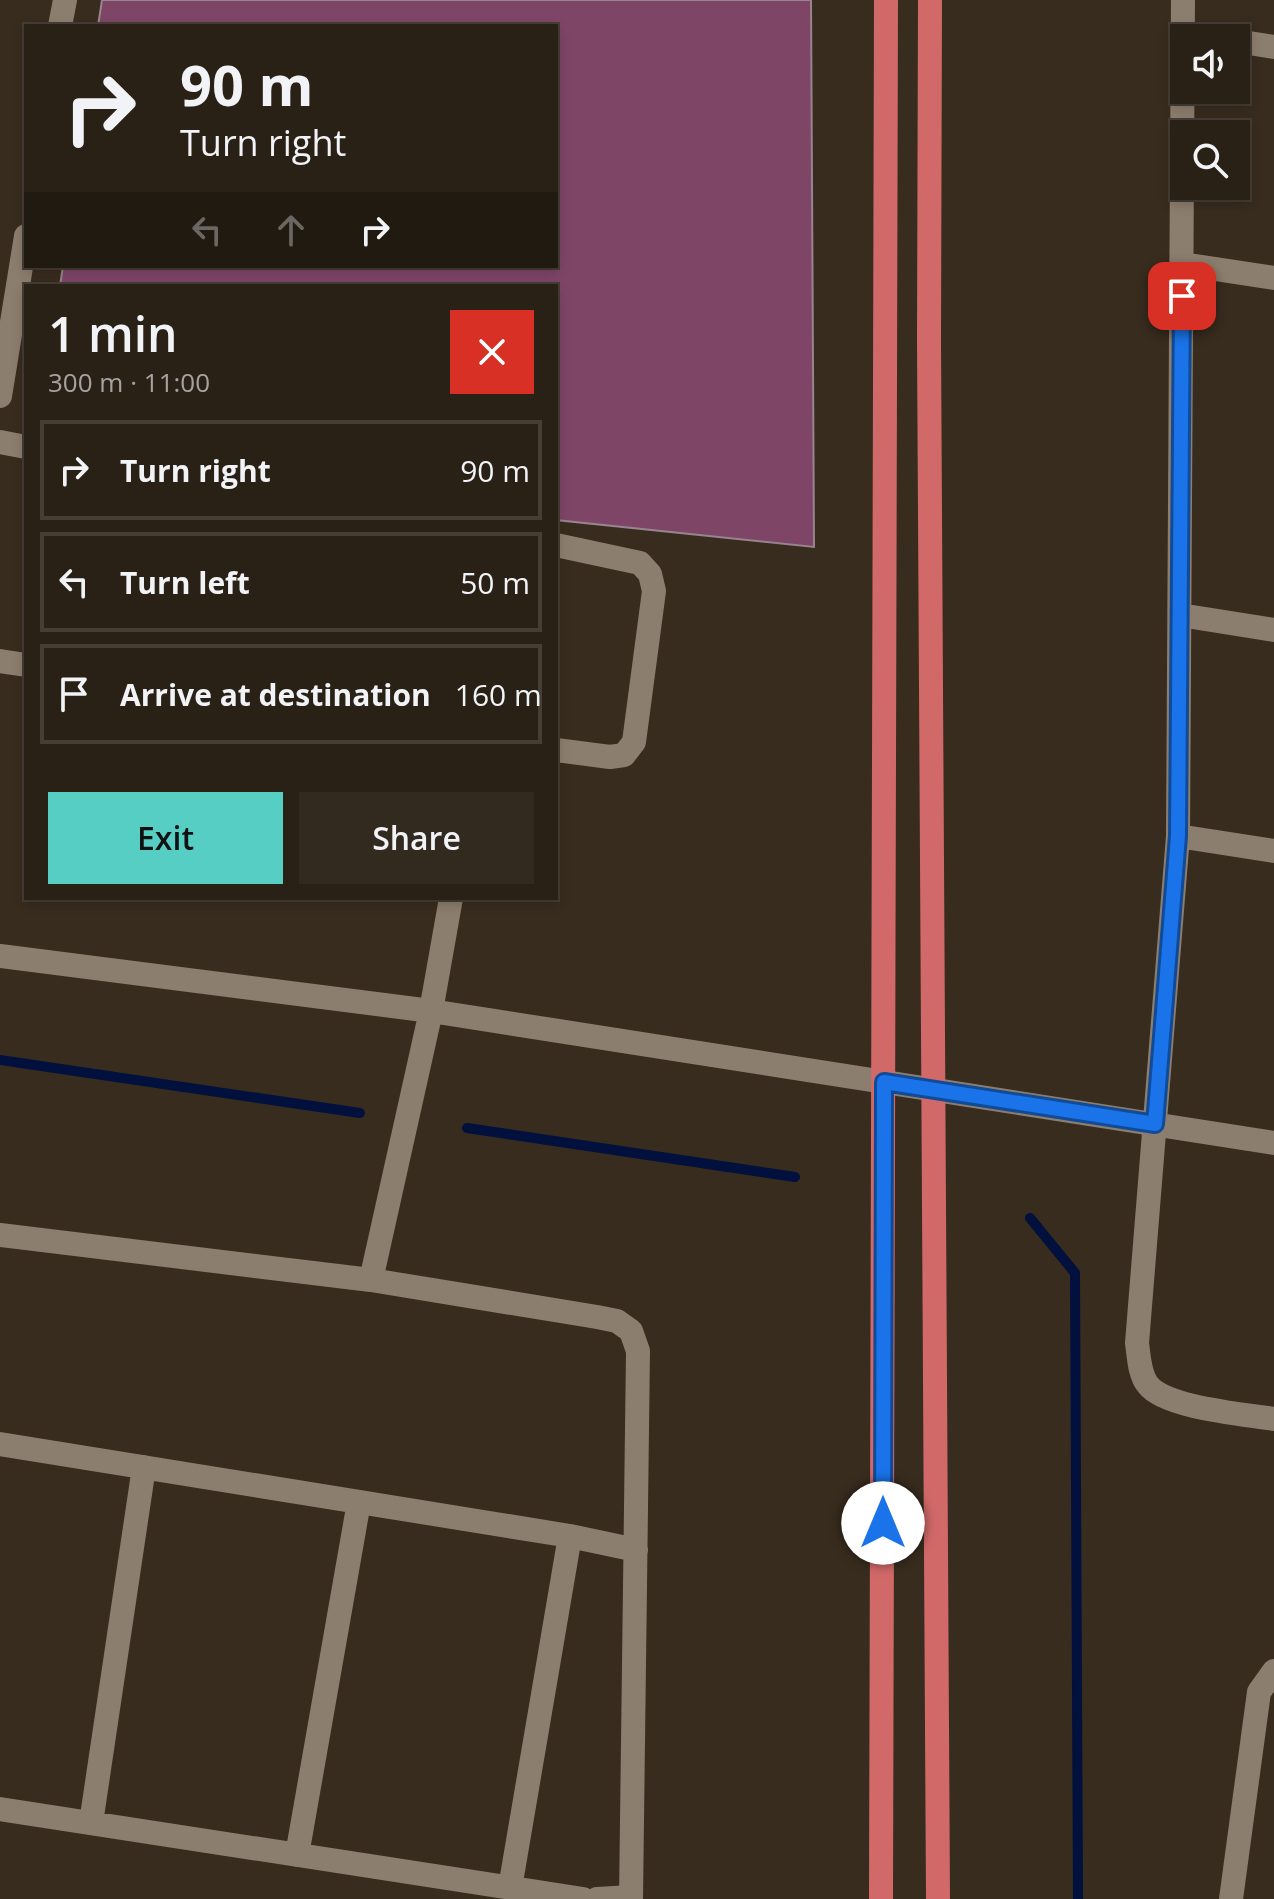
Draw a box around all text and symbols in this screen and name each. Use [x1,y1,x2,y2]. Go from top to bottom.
map controls [1170,24,1250,200]
button: sound [1170,24,1250,104]
text: 90 m [180,46,314,122]
icon: right [48,56,152,160]
text: Turn right [180,118,346,167]
button: search [1170,120,1250,200]
icon: left [185,208,229,252]
icon: ahead [269,208,313,252]
icon: right [353,208,397,252]
pin [1148,262,1216,330]
icon: arrive [1160,274,1204,318]
text: 1 min [48,301,178,366]
button: close [450,310,534,394]
text: 300 m · 11:00 [48,364,210,400]
icon: right [52,448,96,492]
text: Turn right [120,450,271,491]
text: 90 m [460,450,530,491]
icon: left [52,560,96,604]
text: Turn left [120,562,250,603]
text: 50 m [460,562,530,603]
icon: arrive [52,672,96,716]
text: Arrive at destination [120,674,431,715]
text: 160 m [455,674,542,715]
button: Exit [48,792,283,884]
button: Share [299,792,534,884]
position arrow [841,1481,925,1565]

